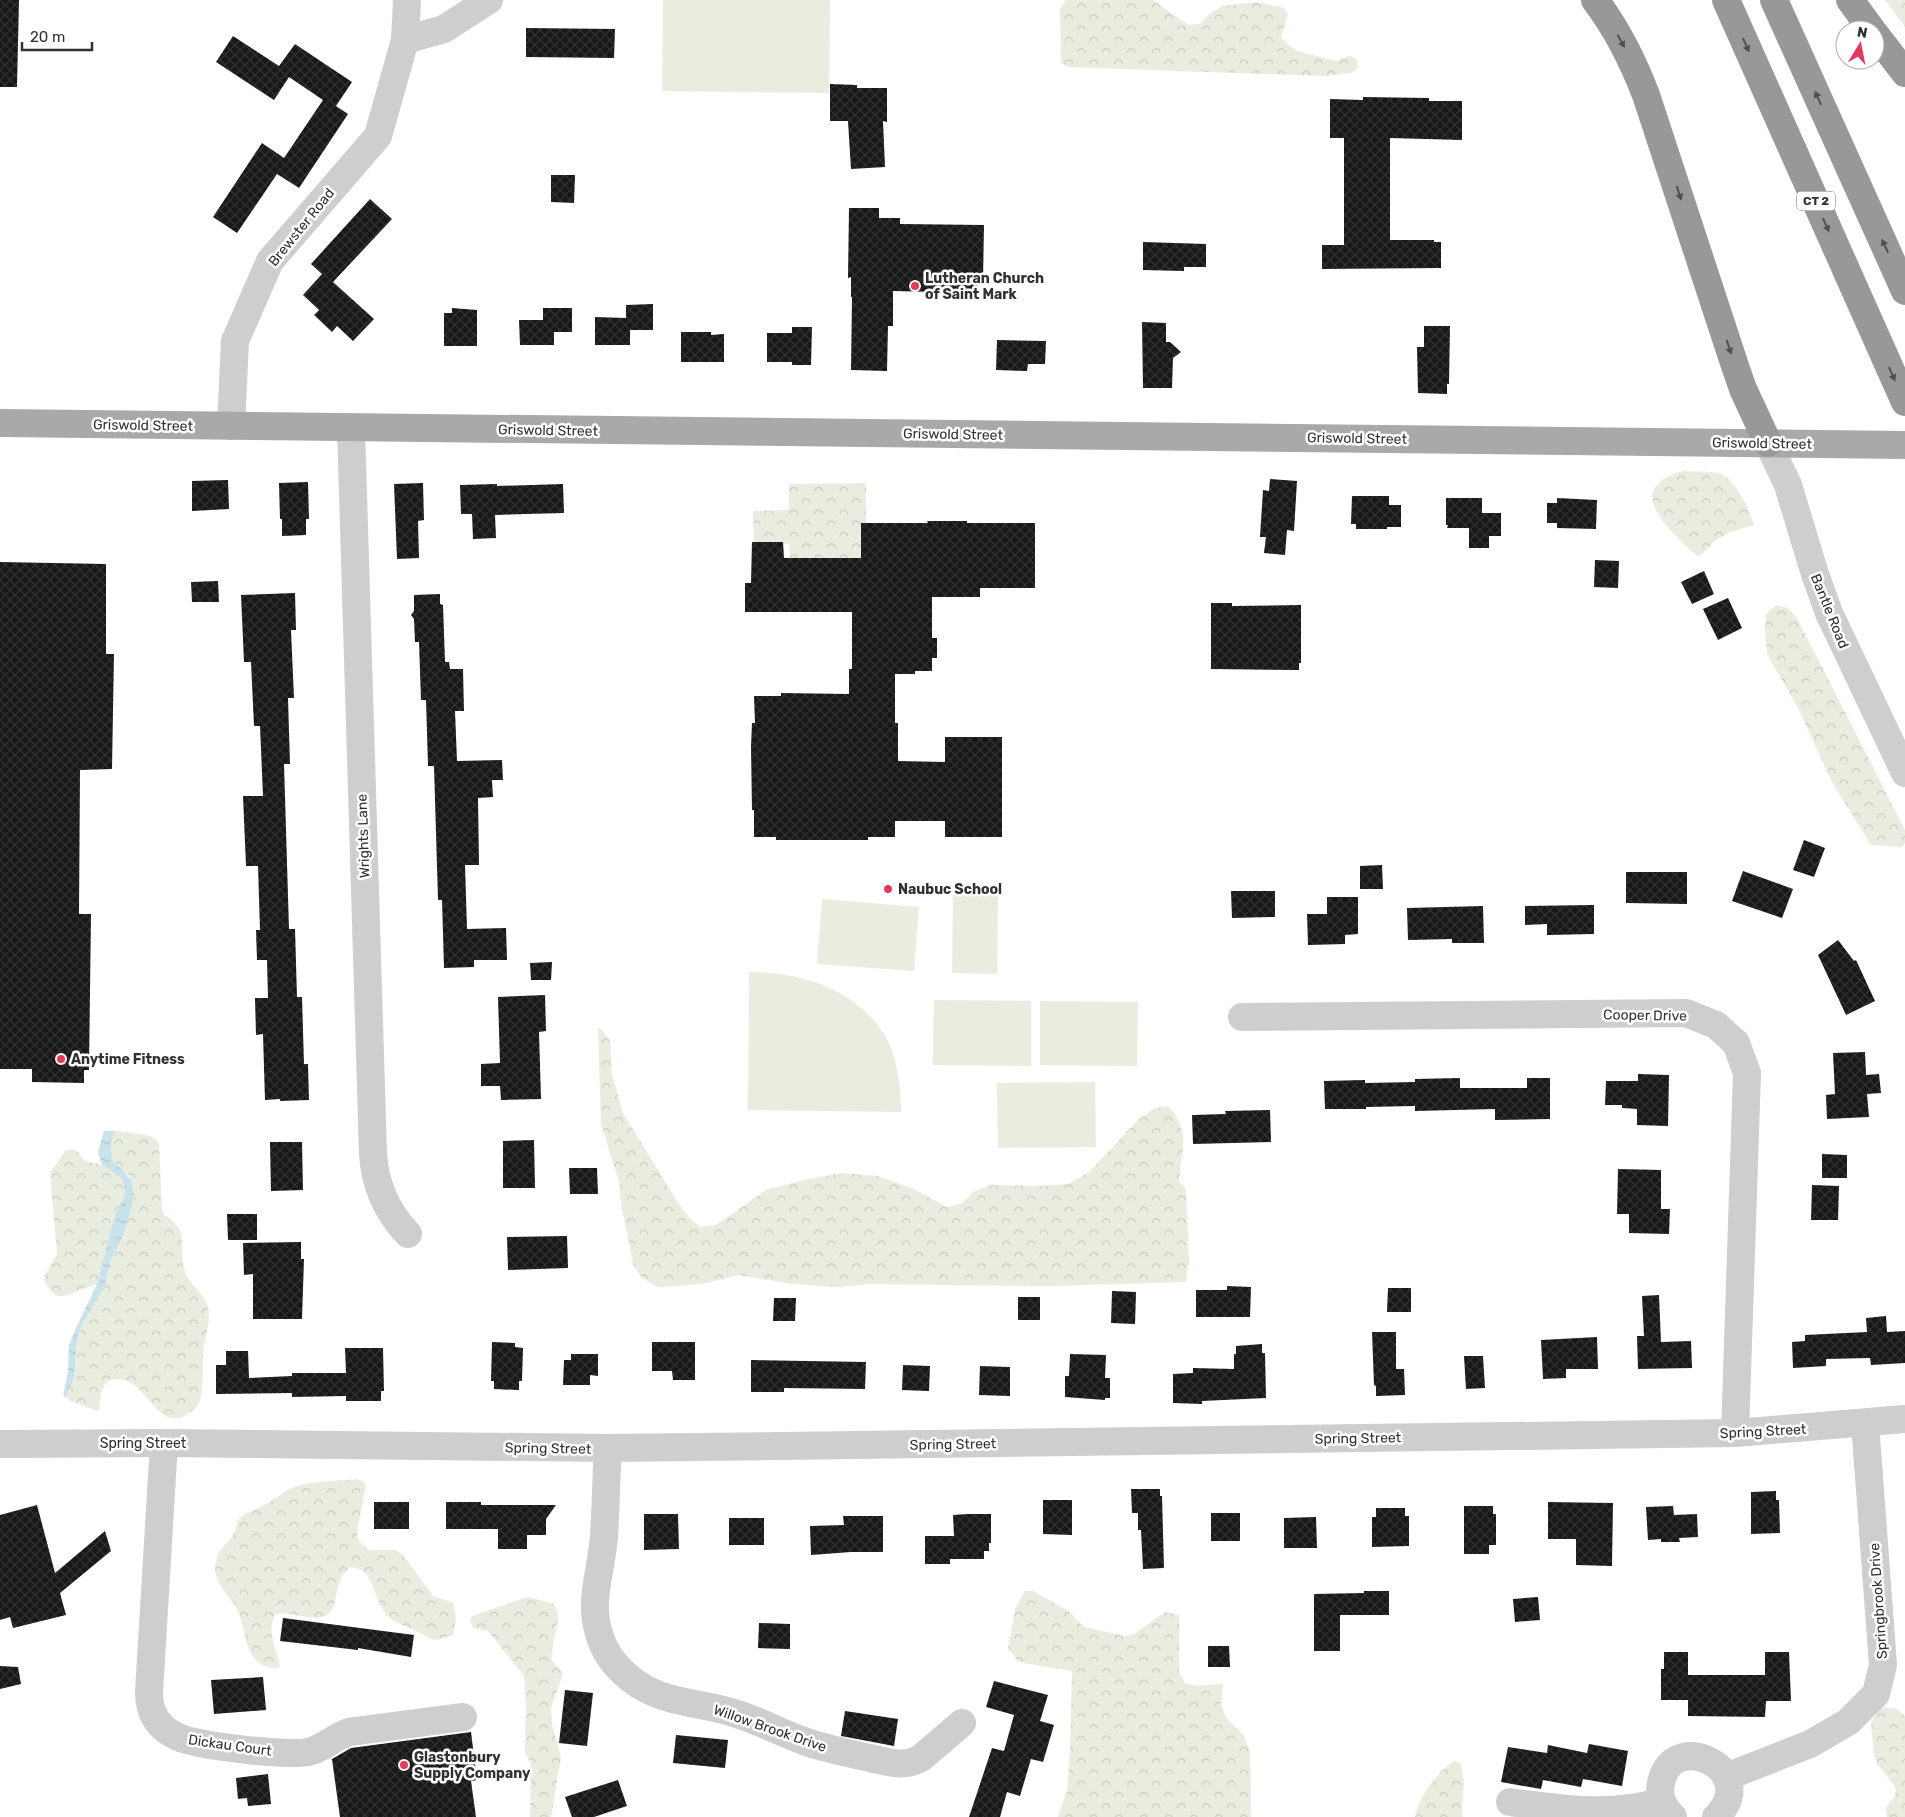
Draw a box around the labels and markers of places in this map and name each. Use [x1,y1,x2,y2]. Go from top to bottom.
place label: Lutheran Church of Saint Mark [925,270,1044,303]
marker: Lutheran Church of Saint Mark [909,280,921,292]
place label: Naubuc School [898,881,1002,898]
marker: Naubuc School [882,883,894,895]
place label: Anytime Fitness [71,1051,185,1068]
marker: Anytime Fitness [55,1053,67,1065]
place label: Glastonbury Supply Company [414,1749,531,1782]
marker: Glastonbury Supply Company [398,1759,410,1771]

